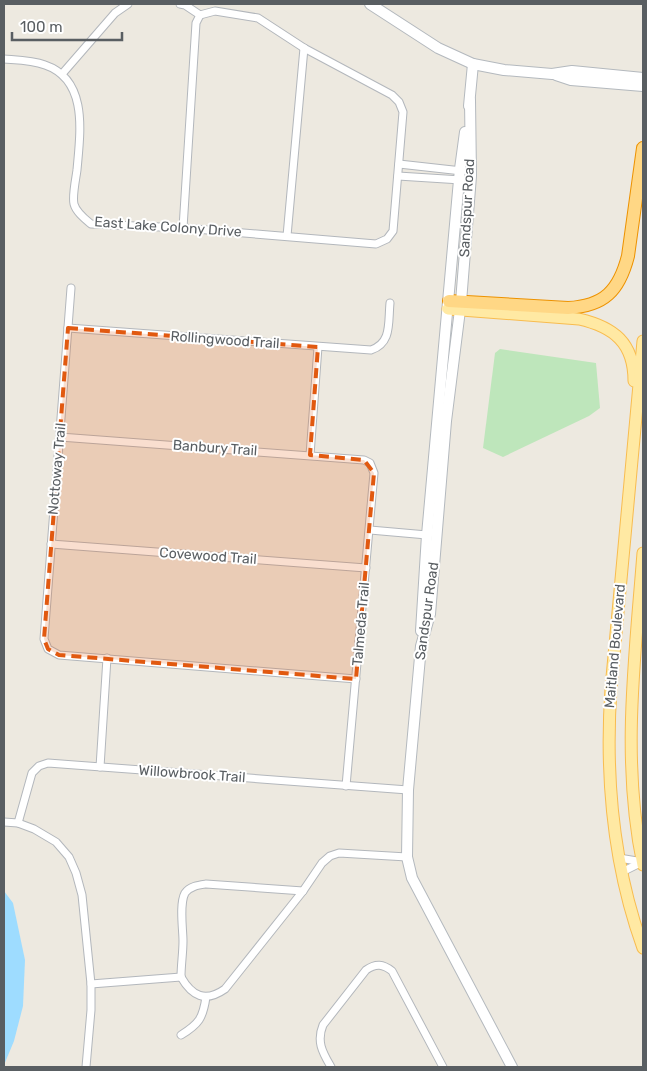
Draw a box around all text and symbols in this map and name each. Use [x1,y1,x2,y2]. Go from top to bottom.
scale bar [12,10,122,42]
text: 100 m [20,18,62,36]
street label: Sandspur Road [456,158,478,258]
street label: East Lake Colony Drive [94,213,242,241]
street label: Rollingwood Trail [170,328,280,352]
street label: Nottoway Trail [45,422,69,516]
street label: Banbury Trail [172,437,258,459]
street label: Covewood Trail [159,544,257,568]
street label: Sandspur Road [412,561,442,661]
street label: Talmeda Trail [349,581,373,667]
street label: Maitland Boulevard [601,583,629,709]
street label: Willowbrook Trail [138,762,246,786]

